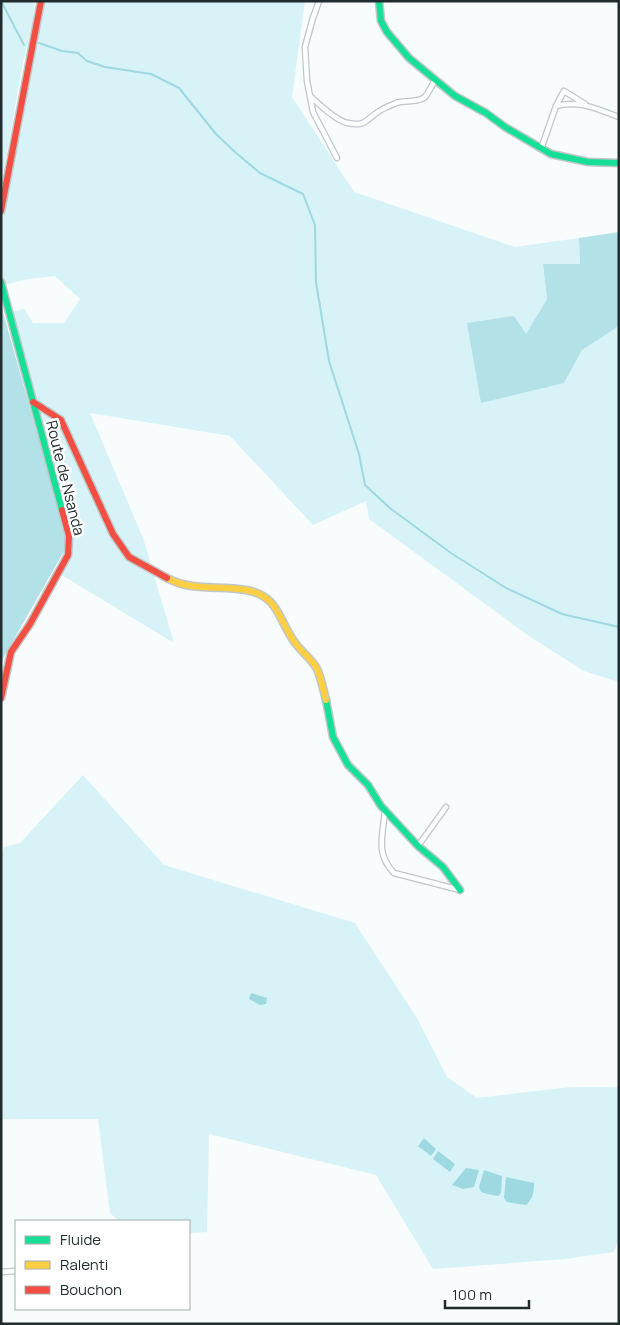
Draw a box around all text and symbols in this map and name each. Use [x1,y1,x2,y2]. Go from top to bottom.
street label: Route de Nsanda [41,418,90,538]
legend [15,1220,190,1310]
text: Fluide [60,1229,101,1250]
text: Ralenti [60,1254,108,1275]
scale bar [445,1278,529,1310]
text: Bouchon [60,1279,122,1300]
text: 100 m [452,1284,492,1305]

